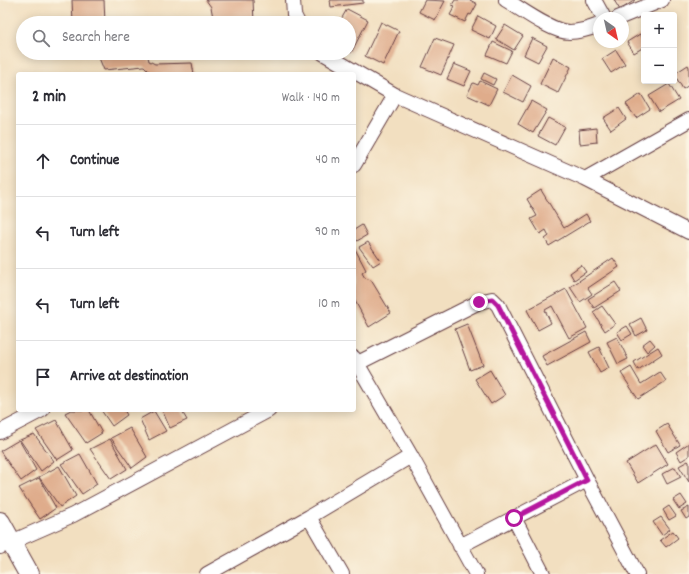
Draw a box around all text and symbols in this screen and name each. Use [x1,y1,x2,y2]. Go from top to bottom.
north arrow [593,12,629,48]
map controls [641,12,677,84]
button: + [641,12,677,48]
search box [16,16,356,60]
icon: search [30,27,52,49]
text: Search here [62,27,130,49]
button: − [641,48,677,84]
text: 2 min [32,86,66,110]
text: Walk · 140 m [282,89,340,108]
icon: ahead [32,150,54,172]
text: Continue [70,150,119,172]
text: 40 m [316,151,340,170]
icon: left [32,222,54,244]
text: Turn left [70,222,119,244]
text: 90 m [315,223,340,242]
route end [470,293,488,311]
icon: left [32,294,54,316]
text: Turn left [70,294,119,316]
text: 10 m [318,295,340,314]
icon: arrive [32,366,54,388]
text: Arrive at destination [70,366,188,388]
route start [505,509,523,527]

